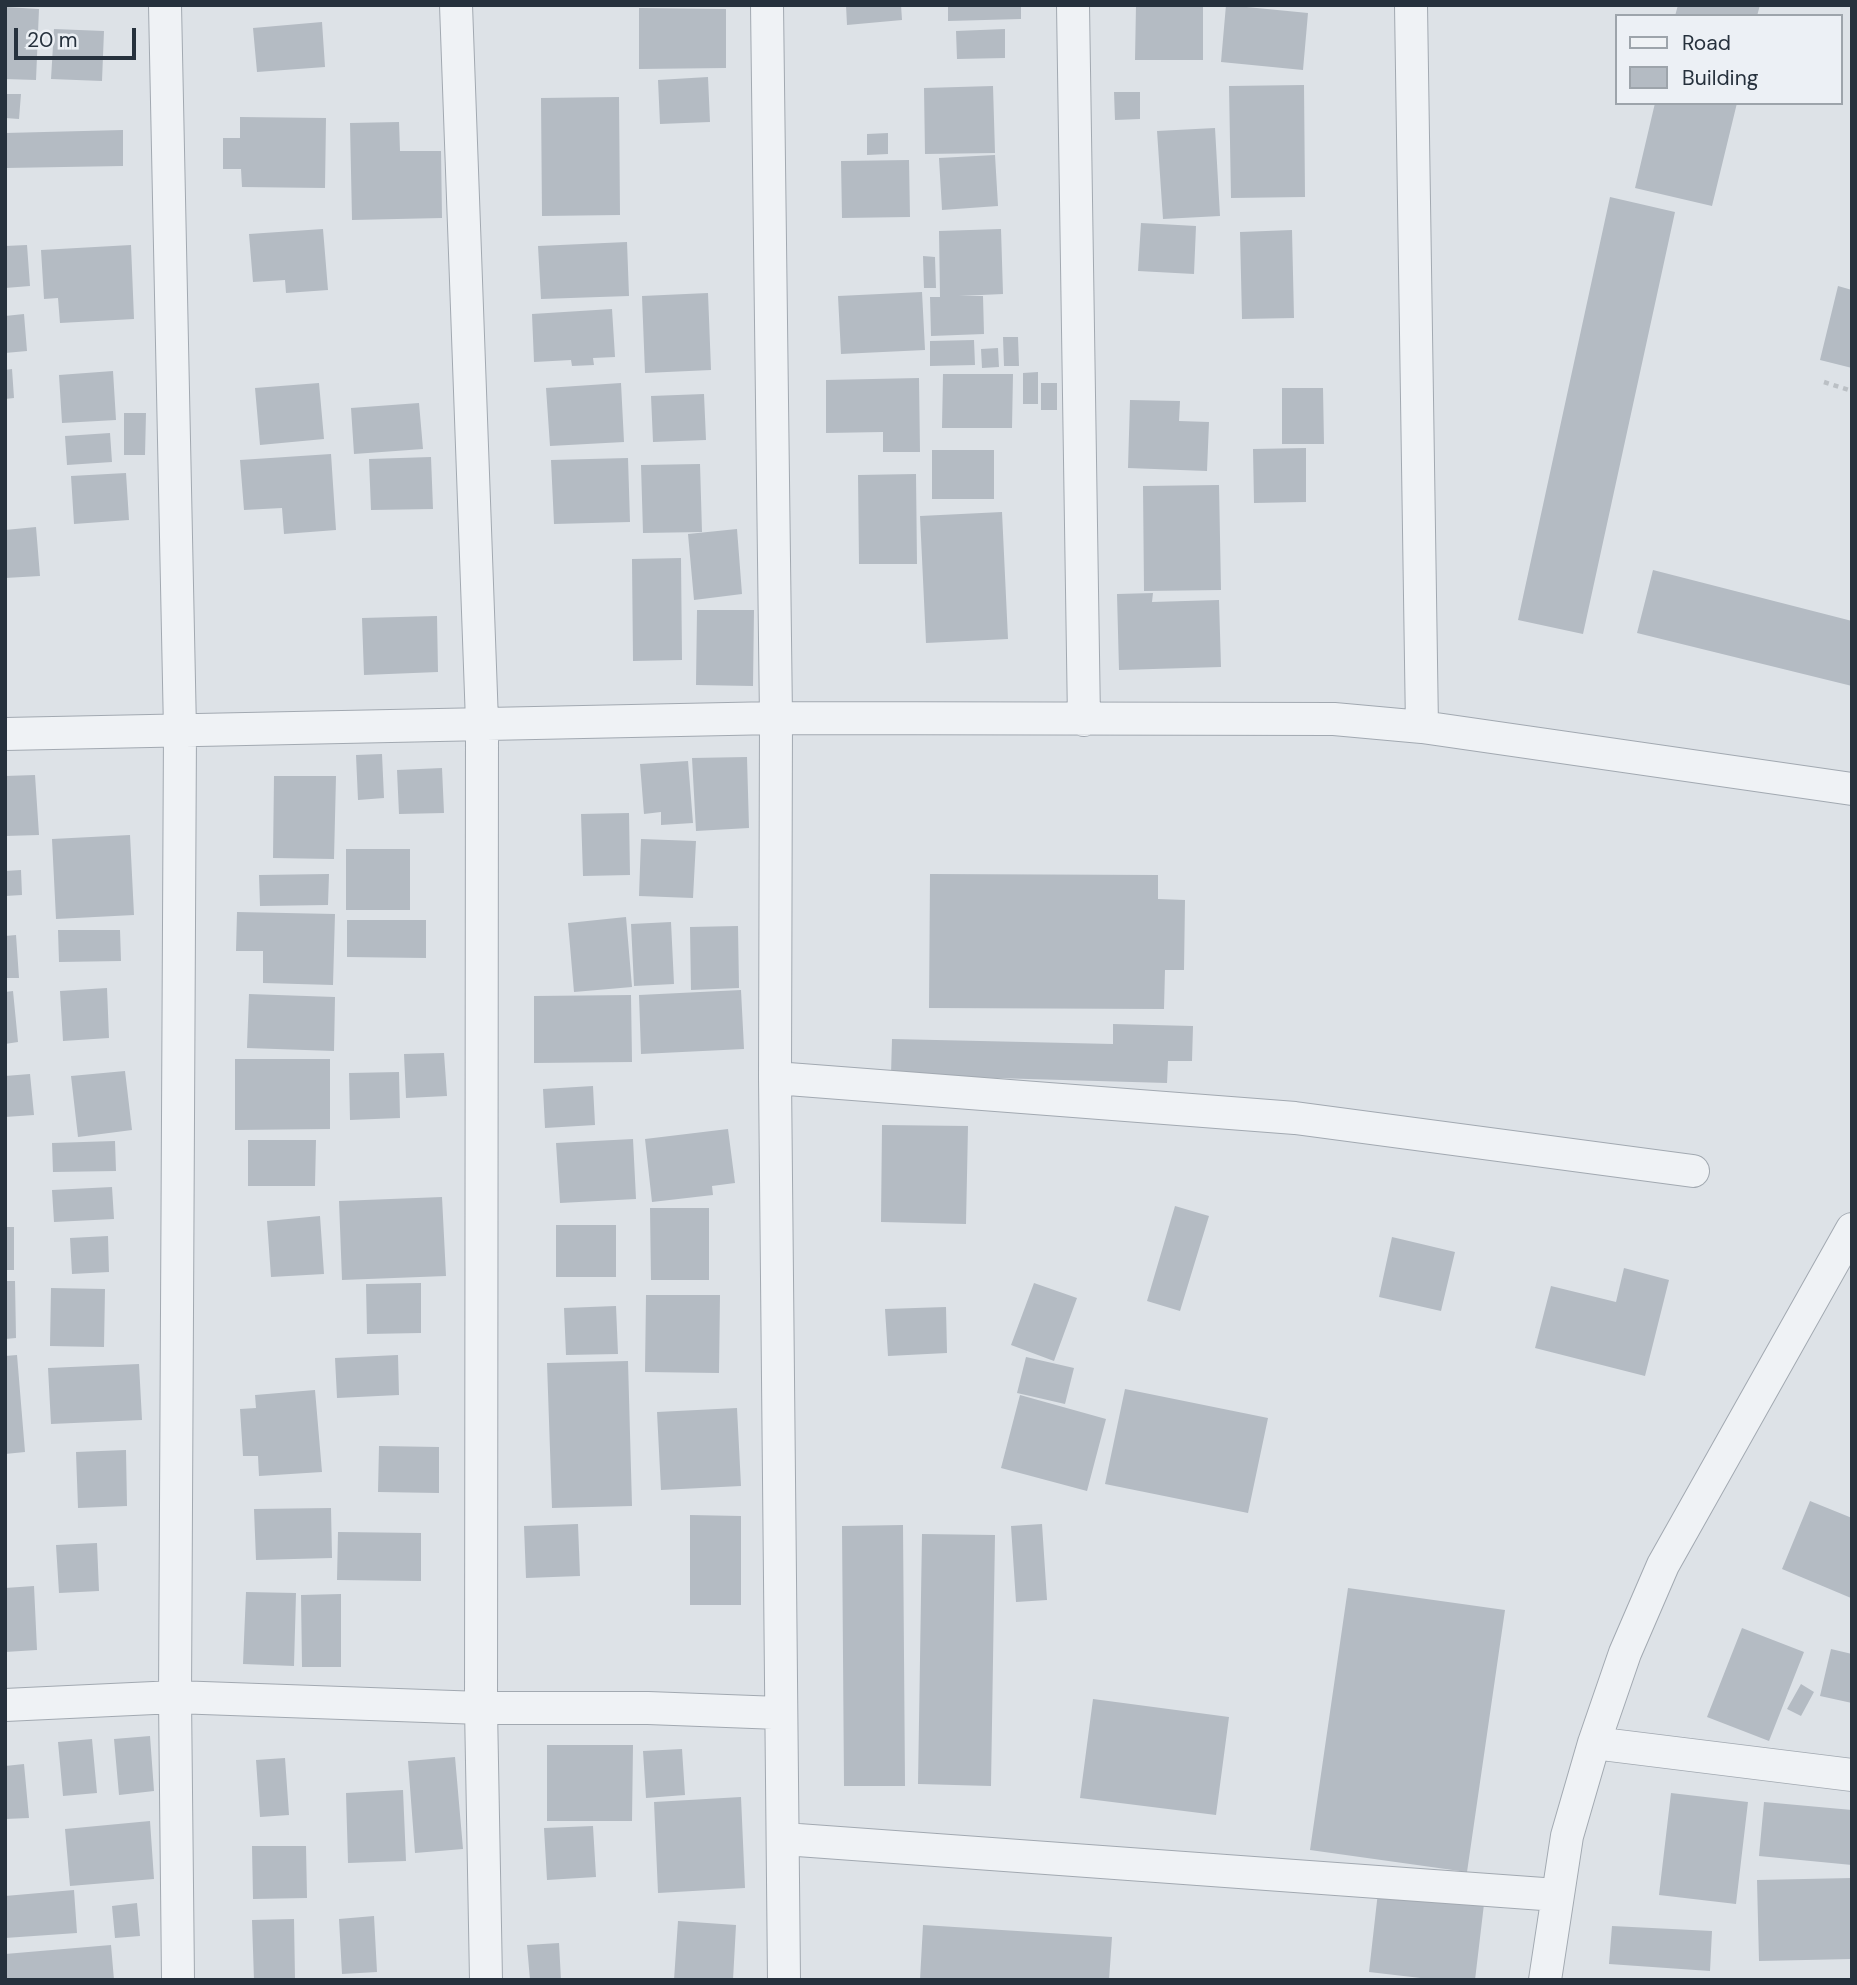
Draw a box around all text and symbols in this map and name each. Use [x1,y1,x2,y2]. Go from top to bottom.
scale bar [18,14,140,58]
legend [1616,14,1843,105]
text: 20 m [27,26,78,54]
text: Road [1682,29,1731,57]
text: Building [1682,64,1758,92]

